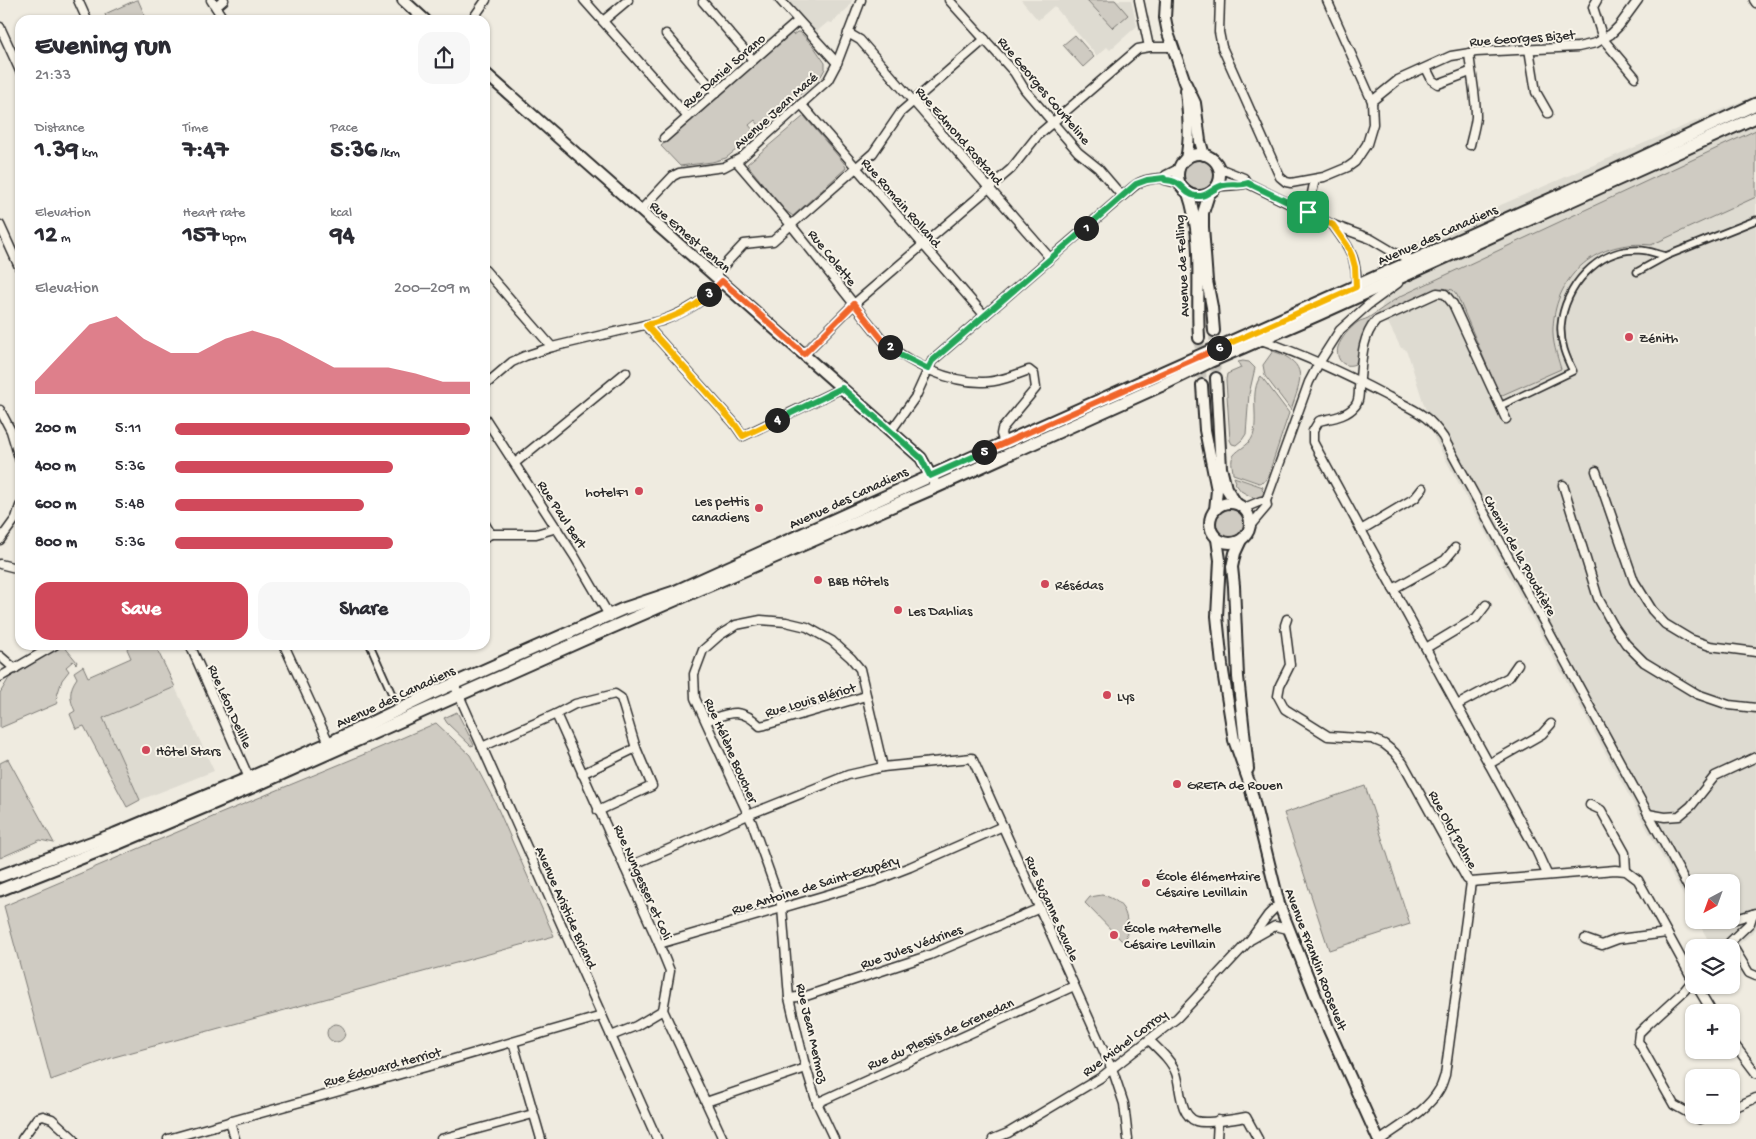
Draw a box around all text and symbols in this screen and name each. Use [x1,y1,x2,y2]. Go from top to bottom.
street label: Rue Georges Bizet [1469,27,1577,52]
text: Evening run [35,31,171,64]
street label: Rue Daniel Sorano [679,31,770,113]
button: share [418,32,470,84]
street label: Rue Georges Courteline [993,34,1094,150]
text: 21:33 [35,67,71,86]
street label: Avenue Jean Macé [731,69,823,154]
street label: Rue Edmond Rostand [911,84,1007,191]
text: Distance [35,120,84,137]
text: Time [183,120,208,137]
text: Pace [330,120,358,137]
text: 1.39 [35,137,78,166]
text: 7:47 [183,137,228,166]
text: 5:36 [330,137,377,166]
text: km [78,145,98,162]
text: /km [377,145,400,162]
street label: Rue Romain Rolland [857,155,945,253]
pin [1287,191,1329,233]
street label: Rue Ernest Renan [645,198,734,278]
icon: arrive [1294,198,1322,226]
street label: Avenue des Canadiens [1375,202,1501,270]
text: Elevation [35,205,91,222]
text: Heart rate [183,205,245,222]
text: kcal [330,205,352,222]
street label: Avenue de Felling [1172,214,1195,317]
pin: 1 [1074,216,1098,240]
text: 1 [1084,220,1089,237]
text: 12 [35,222,57,251]
text: 157 [183,222,219,251]
text: 94 [330,222,355,251]
street label: Rue Colette [803,227,860,291]
text: m [57,230,71,247]
text: bpm [219,230,246,247]
text: Elevation [35,280,99,299]
text: 200–209 m [394,280,470,299]
pin: 3 [696,282,722,306]
text: 3 [706,286,713,303]
marker: Zénith [1623,331,1635,343]
place label: Zénith [1639,331,1679,348]
pin: 2 [878,334,902,360]
pin: 6 [1206,336,1232,360]
text: 2 [887,339,894,356]
text: 6 [1216,340,1223,357]
pin: 4 [764,408,790,432]
text: 4 [774,412,781,429]
text: 200 m [35,420,76,439]
text: 5:11 [115,420,141,439]
pin: 5 [972,440,996,464]
text: 5 [981,444,988,461]
text: 400 m [35,458,76,477]
text: 5:36 [115,458,145,477]
street label: Avenue des Canadiens [787,464,912,534]
street label: Rue Paul Bert [533,478,590,554]
place label: hotelF1 [585,485,629,502]
marker: hotelF1 [633,485,645,497]
street label: Chemin de la Poudrière [1479,493,1559,620]
place label: Les pettis canadiens [692,494,750,527]
text: 600 m [35,496,76,515]
text: 5:48 [115,496,145,515]
marker: Les pettis canadiens [753,502,765,514]
text: 800 m [35,534,77,553]
text: 5:36 [115,534,145,553]
marker: B&B Hôtels [812,574,824,586]
place label: B&B Hôtels [827,574,889,591]
marker: Résédas [1039,578,1051,590]
place label: Résédas [1055,578,1104,595]
button: Save [35,582,248,640]
button: Share [258,582,470,640]
marker: Les Dahlias [892,604,904,616]
place label: Les Dahlias [908,604,973,621]
street label: Rue Léon Delille [203,662,255,752]
street label: Avenue des Canadiens [334,663,459,733]
street label: Rue Louis Blériot [763,680,859,722]
marker: Lys [1101,689,1113,701]
place label: Lys [1117,689,1135,706]
street label: Rue Hélène Boucher [699,696,761,807]
marker: Hôtel Stars [140,744,152,756]
place label: Hôtel Stars [156,744,222,761]
marker: GRETA de Rouen [1171,778,1183,790]
place label: GRETA de Rouen [1187,778,1283,795]
street label: Rue Olof Palme [1423,788,1481,873]
street label: Rue Nungesser et Coli [609,822,675,944]
street label: Avenue Aristide Briand [530,844,600,973]
street label: Rue Antoine de Saint-Exupéry [730,853,902,920]
street label: Rue Suzanne Savale [1020,854,1082,965]
place label: École élémentaire Césaire Levillain [1156,869,1261,902]
north arrow [1685,874,1740,929]
map controls [1685,874,1740,1124]
marker: École élémentaire Césaire Levillain [1140,877,1152,889]
street label: Avenue Franklin Roosevelt [1280,886,1350,1035]
place label: École maternelle Césaire Levillain [1124,921,1222,954]
street label: Rue Jules Védrines [858,922,966,975]
marker: École maternelle Césaire Levillain [1108,929,1120,941]
button: layers [1685,939,1740,994]
street label: Rue Jean Mermoz [791,982,831,1086]
street label: Rue du Plessis de Grenedan [865,995,1017,1075]
button: + [1685,1004,1740,1059]
street label: Rue Michel Corroy [1080,1006,1171,1081]
street label: Rue Édouard Herriot [322,1044,444,1092]
button: − [1685,1069,1740,1124]

